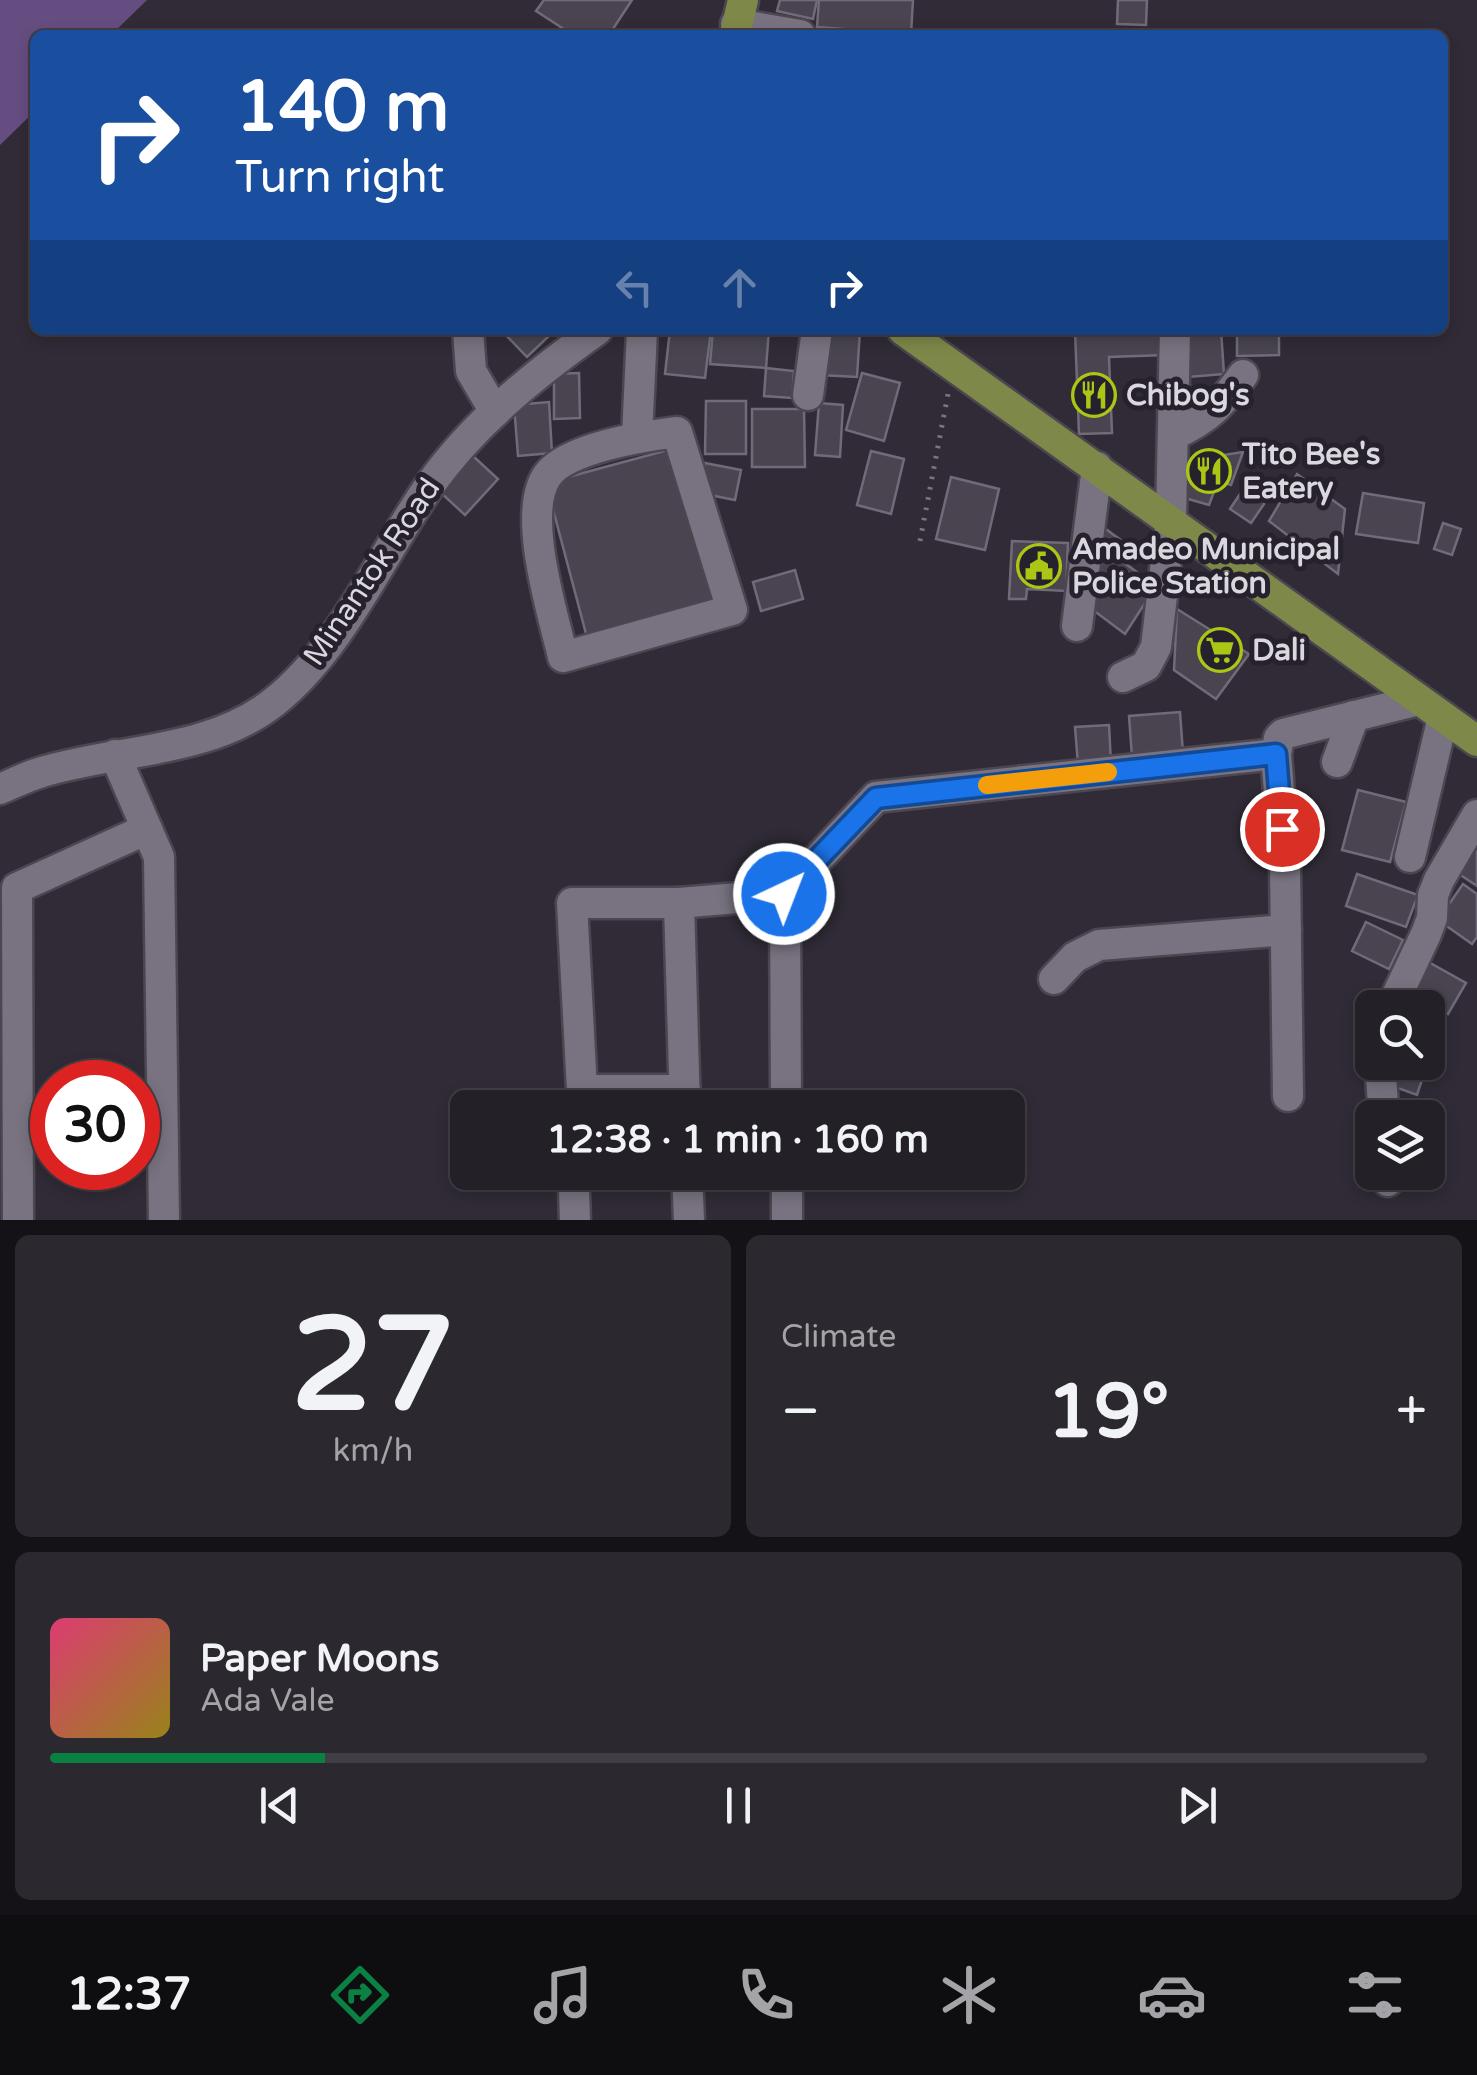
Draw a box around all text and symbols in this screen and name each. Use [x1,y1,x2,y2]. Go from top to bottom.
text: 140 m [235,66,449,150]
icon: right [70,70,200,200]
text: Turn right [235,151,444,205]
icon: left [607,260,662,315]
icon: ahead [712,260,767,315]
icon: right [817,260,872,315]
restaurant icon: Chibog's [1071,372,1117,418]
place label: Chibog's [1126,377,1250,414]
place label: Tito Bee's Eatery [1241,436,1380,507]
restaurant icon: Tito Bee's Eatery [1186,448,1232,494]
street label: Minantok Road [296,471,448,673]
place label: Amadeo Municipal Police Station [1072,531,1340,602]
public building icon: Amadeo Municipal Police Station [1016,543,1062,589]
supermarket icon: Dali [1197,627,1243,673]
place label: Dali [1252,632,1306,669]
pin [1240,787,1325,872]
icon: arrive [1255,802,1310,857]
position arrow [732,842,836,946]
map controls [1355,990,1445,1190]
button: search [1355,990,1445,1080]
speed limit sign: 30 [30,1060,160,1190]
button: layers [1355,1100,1445,1190]
text: 12:38 · 1 min · 160 m [546,1117,929,1163]
text: 27 [291,1289,455,1445]
text: Climate [781,1318,896,1356]
text: 19° [1047,1367,1169,1457]
text: − [781,1379,820,1445]
text: + [1396,1379,1427,1445]
text: km/h [333,1432,413,1470]
text: Paper Moons [200,1636,440,1682]
text: Ada Vale [200,1682,335,1720]
icon: previous [252,1778,307,1833]
icon: pause [711,1778,766,1833]
icon: next [1170,1778,1225,1833]
icon: directions [325,1960,395,2030]
icon: music [528,1960,598,2030]
icon: phone [731,1960,801,2030]
icon: climate [934,1960,1004,2030]
icon: car [1137,1960,1207,2030]
icon: filters [1340,1960,1410,2030]
text: 12:37 [67,1968,191,2022]

